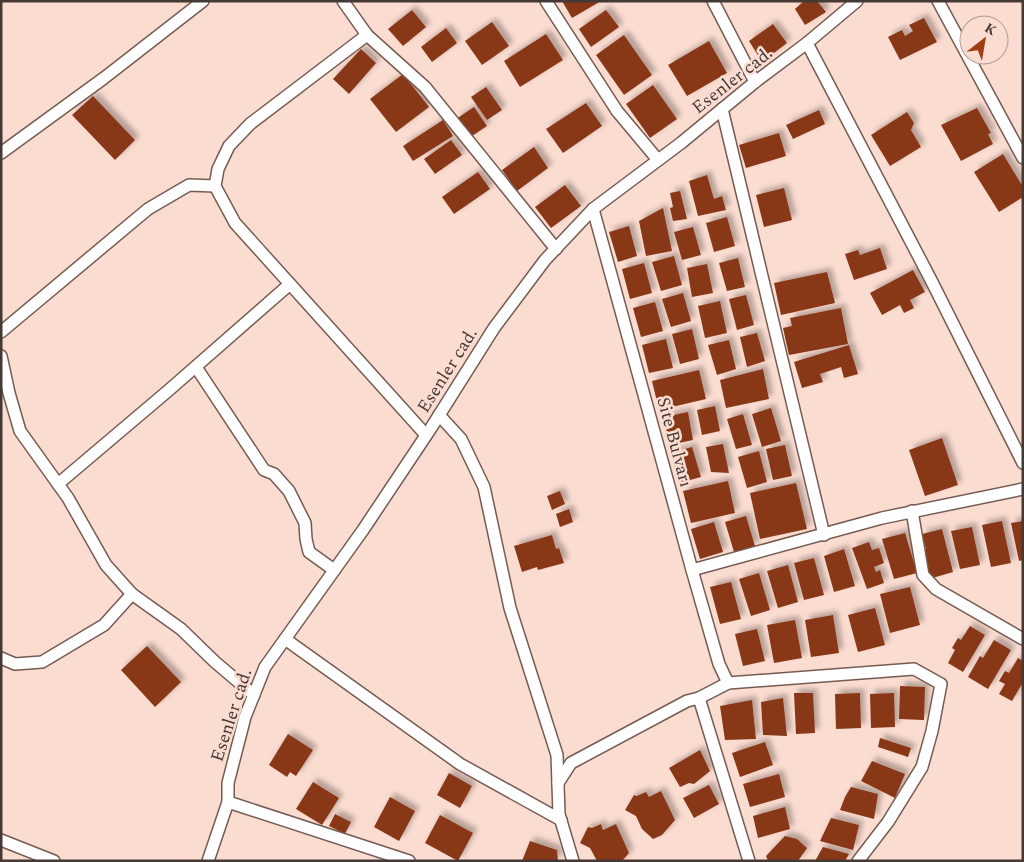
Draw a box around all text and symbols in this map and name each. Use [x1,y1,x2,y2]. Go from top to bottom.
north arrow [959,15,1009,65]
text: K [980,17,1001,41]
street label: Esenler cad. [686,40,779,121]
street label: Esenler cad. [410,322,484,418]
street label: Site Bulvarı [650,394,699,490]
street label: Esenler cad. [204,665,259,765]

